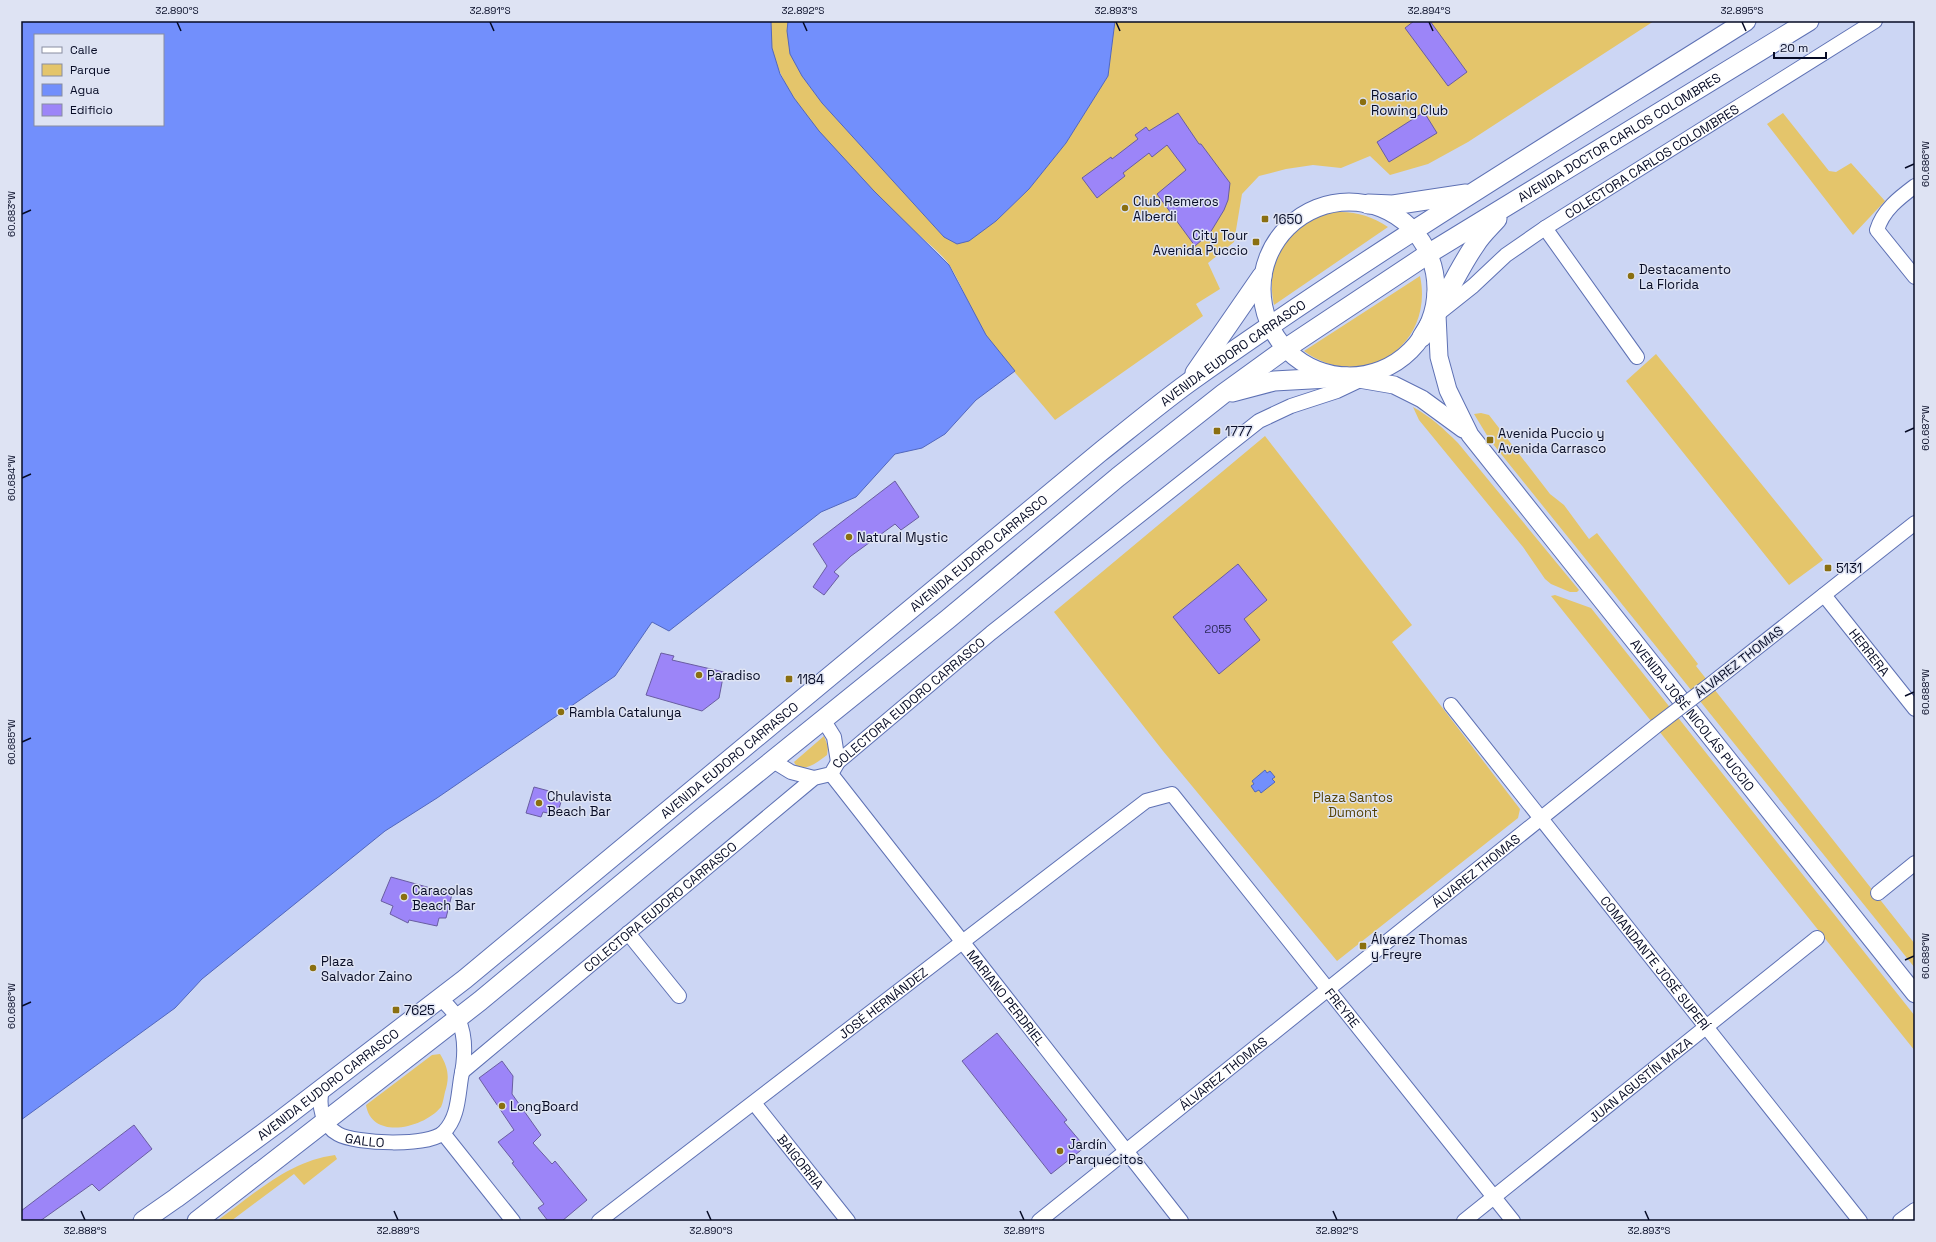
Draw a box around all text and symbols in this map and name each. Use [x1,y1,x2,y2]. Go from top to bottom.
text: 32.890°S [155,4,199,17]
text: 32.891°S [469,4,511,17]
text: 32.892°S [782,4,824,17]
text: 32.893°S [1095,4,1137,17]
text: 32.894°S [1407,4,1451,17]
text: 32.895°S [1721,4,1763,17]
legend [34,34,164,126]
scale bar [1774,34,1826,60]
text: 20 m [1780,40,1808,56]
text: Calle [70,42,98,58]
text: Parque [70,62,110,78]
street label: AVENIDA DOCTOR CARLOS COLOMBRES [1514,69,1724,206]
text: Agua [70,82,100,98]
place label: Rosario Rowing Club [1371,87,1448,119]
marker: Rosario Rowing Club [1358,97,1368,107]
street label: COLECTORA CARLOS COLOMBRES [1561,100,1742,222]
text: Edificio [70,102,113,118]
text: 60.686°W [1919,141,1932,187]
text: 60.683°W [5,191,18,237]
place label: Club Remeros Alberdi [1133,193,1219,225]
marker: Club Remeros Alberdi [1120,203,1130,213]
place label: 1650 [1273,211,1303,228]
marker: 1650 [1260,214,1270,224]
place label: City Tour Avenida Puccio [1153,227,1248,259]
marker: City Tour Avenida Puccio [1251,237,1261,247]
place label: Destacamento La Florida [1639,261,1731,293]
marker: Destacamento La Florida [1626,271,1636,281]
street label: AVENIDA EUDORO CARRASCO [1157,296,1309,410]
text: 60.687°W [1919,405,1932,451]
place label: 1777 [1225,423,1252,440]
place label: Avenida Puccio y Avenida Carrasco [1498,425,1606,457]
marker: 1777 [1212,426,1222,436]
marker: Avenida Puccio y Avenida Carrasco [1485,435,1495,445]
text: 60.684°W [5,455,18,501]
street label: AVENIDA EUDORO CARRASCO [906,491,1051,615]
place label: Natural Mystic [857,529,948,546]
marker: Natural Mystic [844,532,854,542]
place label: 5131 [1836,560,1862,577]
marker: 5131 [1823,563,1833,573]
house number: 2055 [1205,622,1232,636]
street label: ÁLVAREZ THOMAS [1691,622,1787,702]
street label: HERRERA [1845,625,1894,679]
street label: COLECTORA EUDORO CARRASCO [828,633,988,771]
street label: AVENIDA JOSÉ NICOLÁS PUCCIO [1627,635,1759,794]
place label: Paradiso [707,667,761,684]
text: 60.688°W [1919,669,1932,715]
marker: Paradiso [694,670,704,680]
place label: 1184 [797,671,824,688]
marker: 1184 [784,674,794,684]
street label: AVENIDA EUDORO CARRASCO [657,698,802,822]
place label: Rambla Catalunya [569,704,682,721]
marker: Rambla Catalunya [556,707,566,717]
text: 60.685°W [5,719,18,765]
place label: Chulavista Beach Bar [547,788,612,820]
park label: Plaza Santos Dumont [1313,789,1393,821]
marker: Chulavista Beach Bar [534,798,544,808]
street label: ÁLVAREZ THOMAS [1428,830,1523,911]
street label: COLECTORA EUDORO CARRASCO [580,838,740,976]
place label: Caracolas Beach Bar [412,882,476,914]
marker: Caracolas Beach Bar [399,892,409,902]
street label: COMANDANTE JOSÉ SUPERÍ [1597,892,1714,1034]
place label: Álvarez Thomas y Freyre [1371,931,1468,963]
text: 60.689°W [1919,933,1932,979]
marker: Álvarez Thomas y Freyre [1358,941,1368,951]
street label: MARIANO PERDRIEL [963,946,1049,1049]
place label: Plaza Salvador Zaino [321,953,413,985]
marker: Plaza Salvador Zaino [308,963,318,973]
street label: JOSÉ HERNÁNDEZ [835,963,931,1043]
text: 60.686°W [5,983,18,1029]
street label: FREYRE [1322,984,1364,1031]
place label: 7625 [404,1002,435,1019]
marker: 7625 [391,1005,401,1015]
street label: AVENIDA EUDORO CARRASCO [253,1024,402,1144]
street label: ÁLVAREZ THOMAS [1176,1033,1271,1114]
street label: JUAN AGUSTÍN MAZA [1585,1033,1695,1126]
place label: LongBoard [510,1098,579,1115]
marker: LongBoard [497,1101,507,1111]
street label: GALLO [343,1129,385,1151]
street label: BAIGORRIA [774,1131,828,1192]
place label: Jardín Parquecitos [1068,1136,1144,1168]
marker: Jardín Parquecitos [1055,1146,1065,1156]
text: 32.888°S [63,1224,107,1237]
text: 32.889°S [376,1224,420,1237]
text: 32.890°S [689,1224,733,1237]
text: 32.891°S [1003,1224,1045,1237]
text: 32.892°S [1316,1224,1358,1237]
text: 32.893°S [1628,1224,1670,1237]

